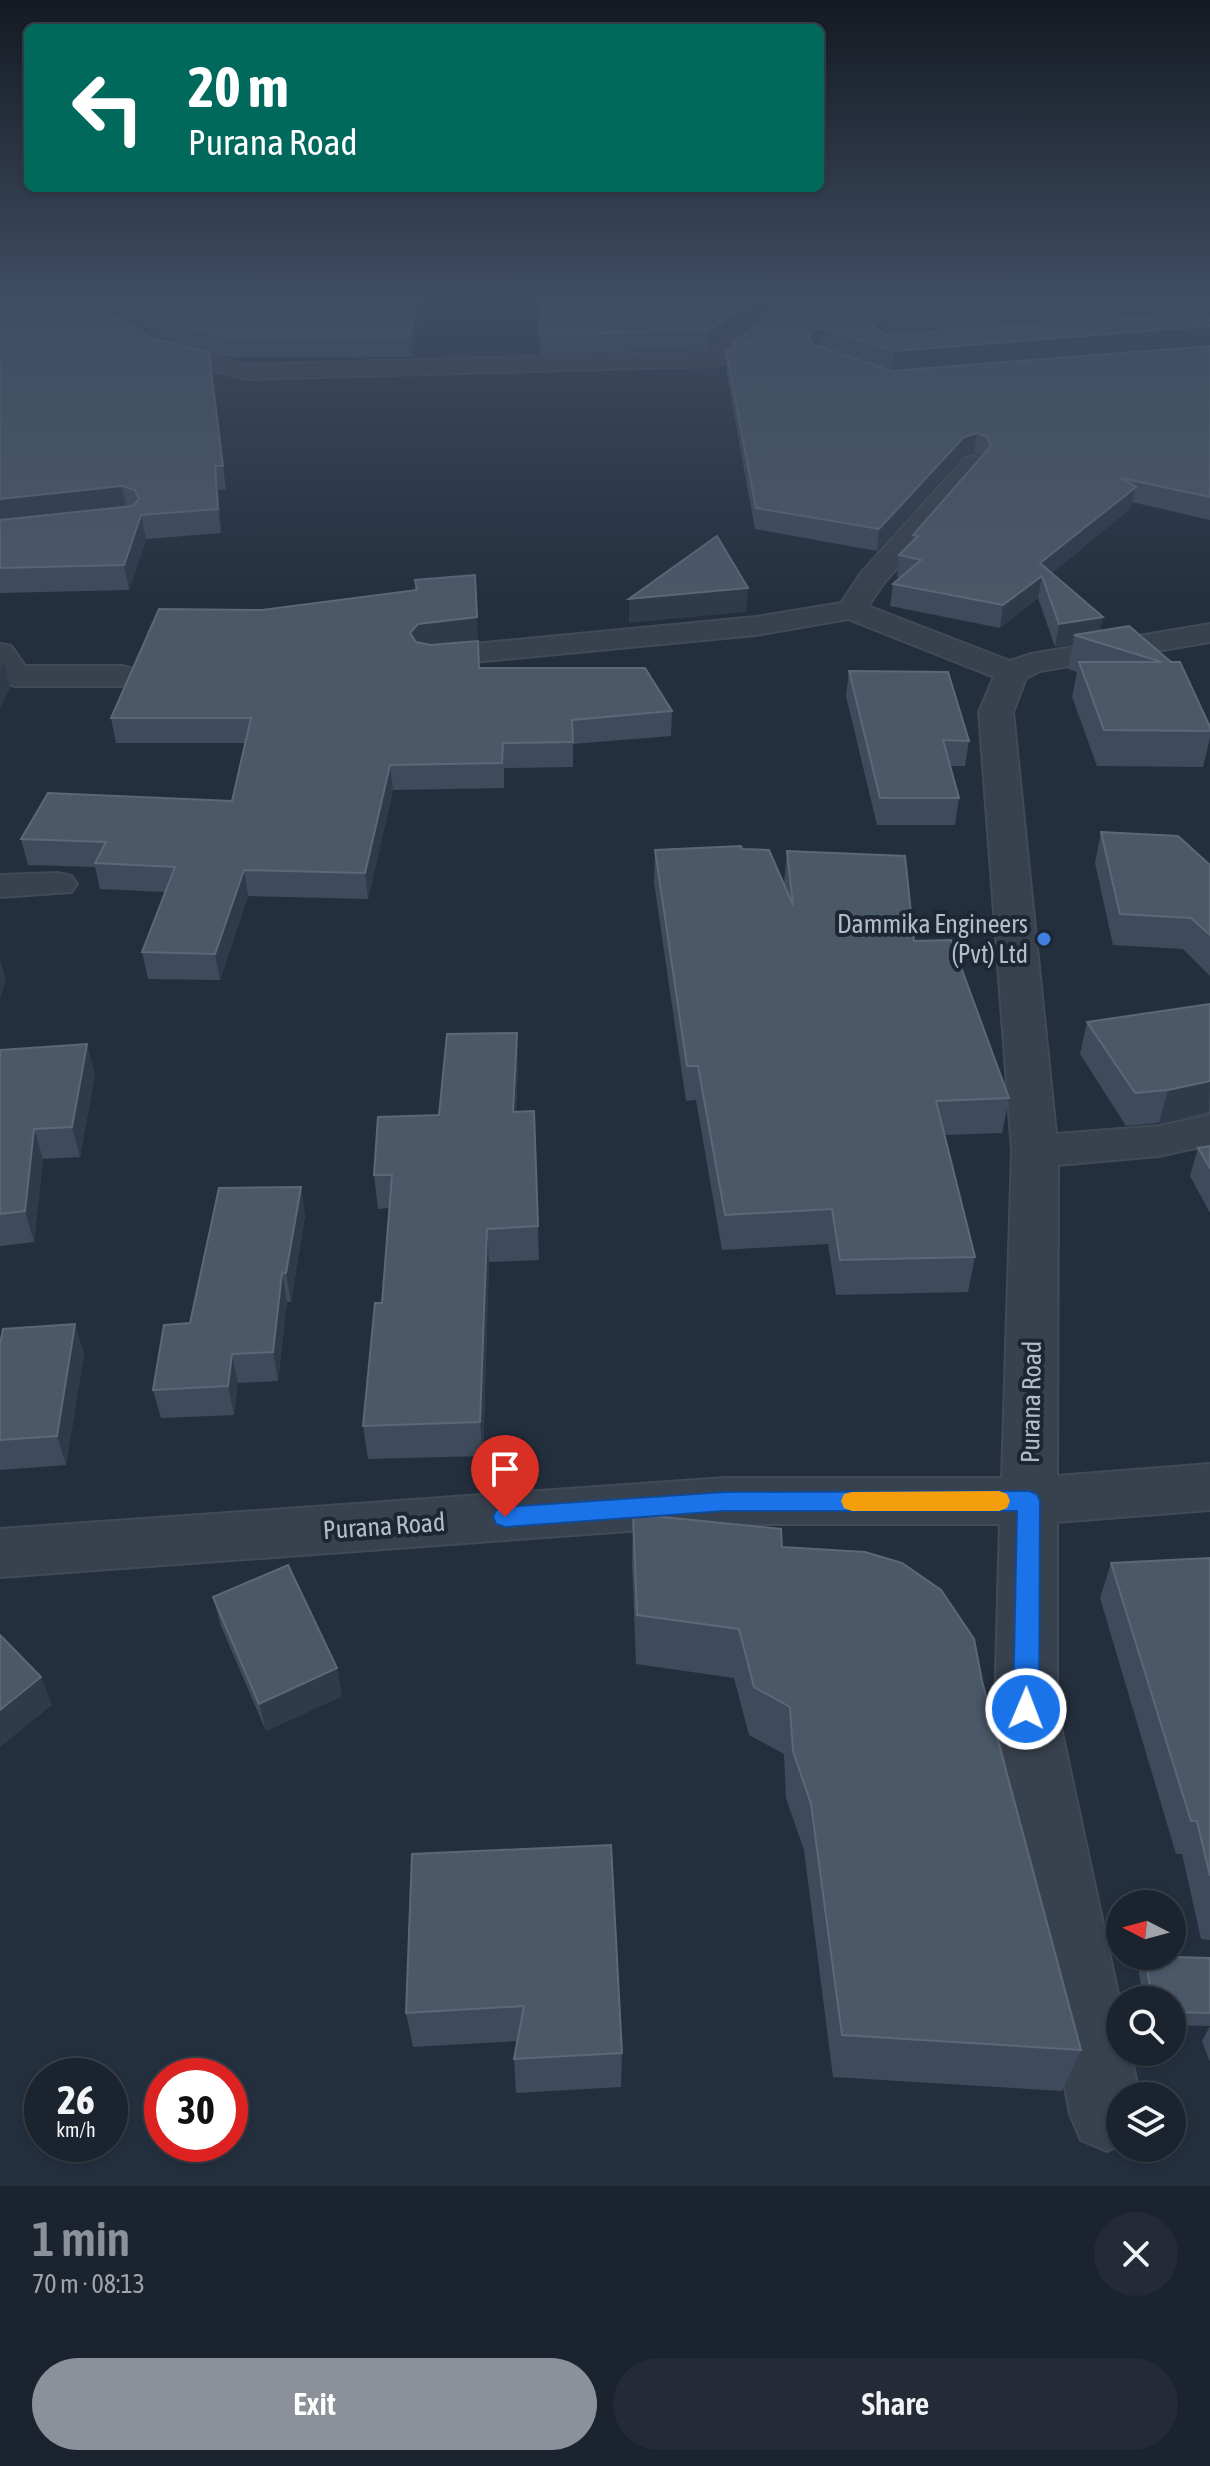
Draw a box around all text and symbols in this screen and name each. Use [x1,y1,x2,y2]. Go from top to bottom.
text: 20 m [188,55,289,119]
icon: left [56,56,160,160]
text: Purana Road [188,121,358,163]
place label: Dammika Engineers (Pvt) Ltd [837,909,1028,969]
marker: Dammika Engineers (Pvt) Ltd [1035,930,1053,948]
street label: Purana Road [1015,1341,1047,1463]
pin [471,1435,539,1517]
icon: arrive [483,1447,527,1491]
street label: Purana Road [322,1507,446,1545]
position arrow [984,1667,1068,1751]
north arrow [1106,1890,1186,1970]
map controls [1106,1890,1186,2162]
button: search [1106,1986,1186,2066]
speed limit sign: 30 [144,2058,248,2162]
text: 26 [57,2077,95,2122]
button: layers [1106,2082,1186,2162]
text: km/h [56,2118,96,2141]
text: 1 min [32,2211,130,2266]
button: close [1094,2212,1178,2296]
text: 70 m · 08:13 [32,2269,145,2299]
button: Exit [32,2358,597,2450]
button: Share [613,2358,1178,2450]

